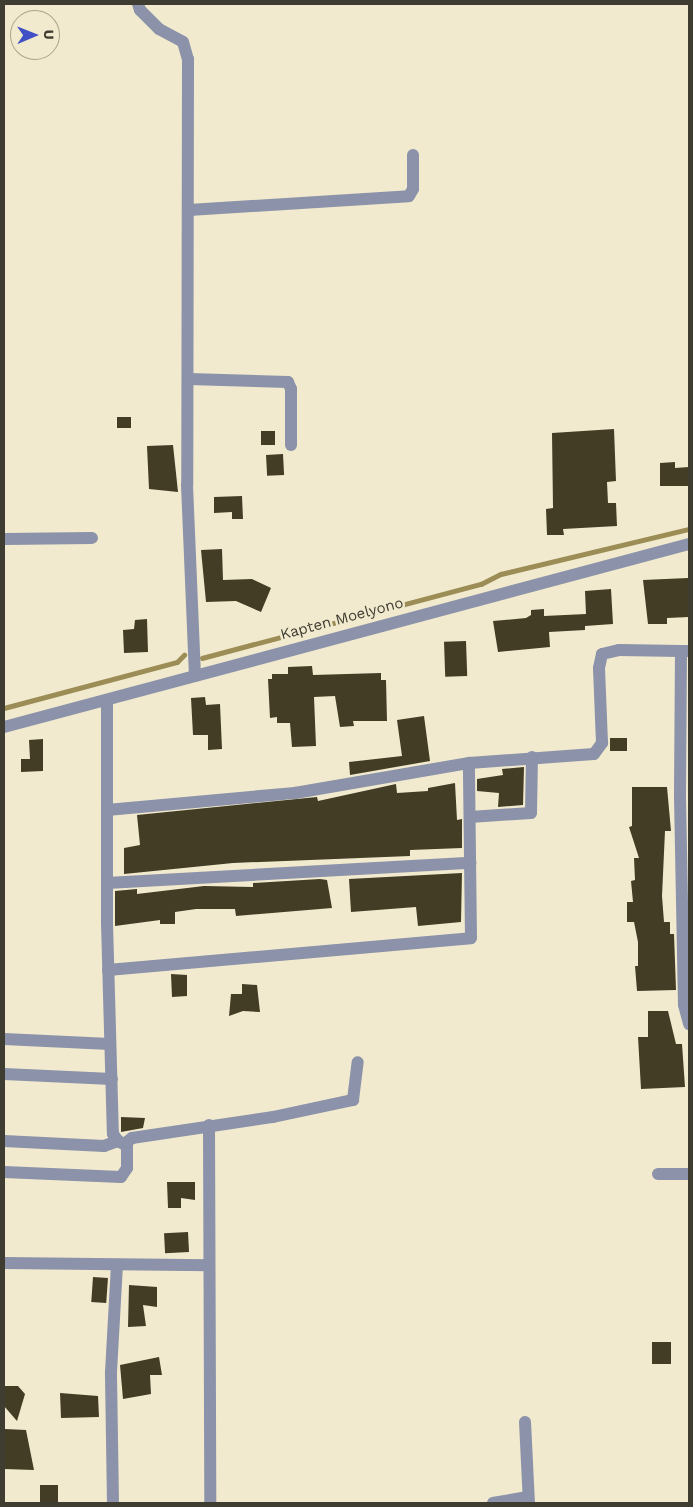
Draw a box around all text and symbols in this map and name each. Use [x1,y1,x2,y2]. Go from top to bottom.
north arrow [10,10,60,60]
text: U [41,30,57,40]
street label: Kapten Moelyono [279,594,405,644]

